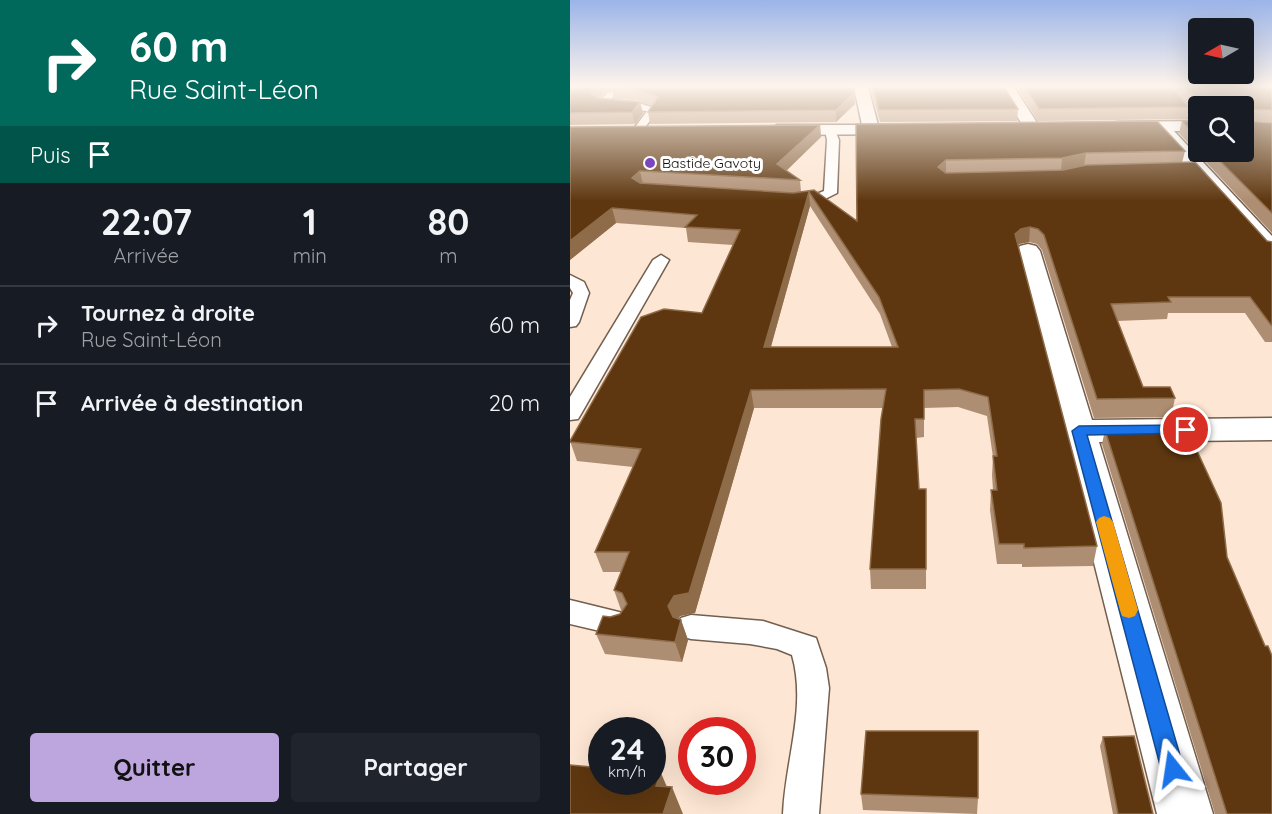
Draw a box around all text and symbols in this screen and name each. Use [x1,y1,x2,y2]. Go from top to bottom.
north arrow [1188,18,1254,84]
map controls [1188,18,1254,162]
text: 60 m [129,20,229,73]
icon: right [30,24,108,102]
text: Rue Saint-Léon [129,72,319,106]
button: search [1188,96,1254,162]
icon: arrive [83,138,116,171]
text: Puis [30,141,71,169]
place label: Bastide Gavoty [662,154,761,172]
marker: Bastide Gavoty [643,156,657,170]
text: 22:07 [101,199,192,244]
text: 1 [303,199,317,244]
text: 80 [427,199,469,244]
text: Arrivée [113,243,179,268]
text: min [293,243,327,268]
text: m [439,243,457,268]
text: Tournez à droite [81,299,255,327]
icon: right [30,309,63,342]
text: 60 m [489,311,540,339]
text: Rue Saint-Léon [81,327,222,352]
icon: arrive [30,387,63,420]
text: Arrivée à destination [81,389,303,417]
text: 20 m [489,389,540,417]
pin [1160,404,1211,455]
icon: arrive [1169,413,1202,446]
speed limit sign: 30 [678,717,756,795]
text: 24 [610,730,644,768]
button: Quitter [30,733,279,802]
button: Partager [291,733,540,802]
position arrow [1141,737,1205,801]
text: km/h [608,762,646,781]

